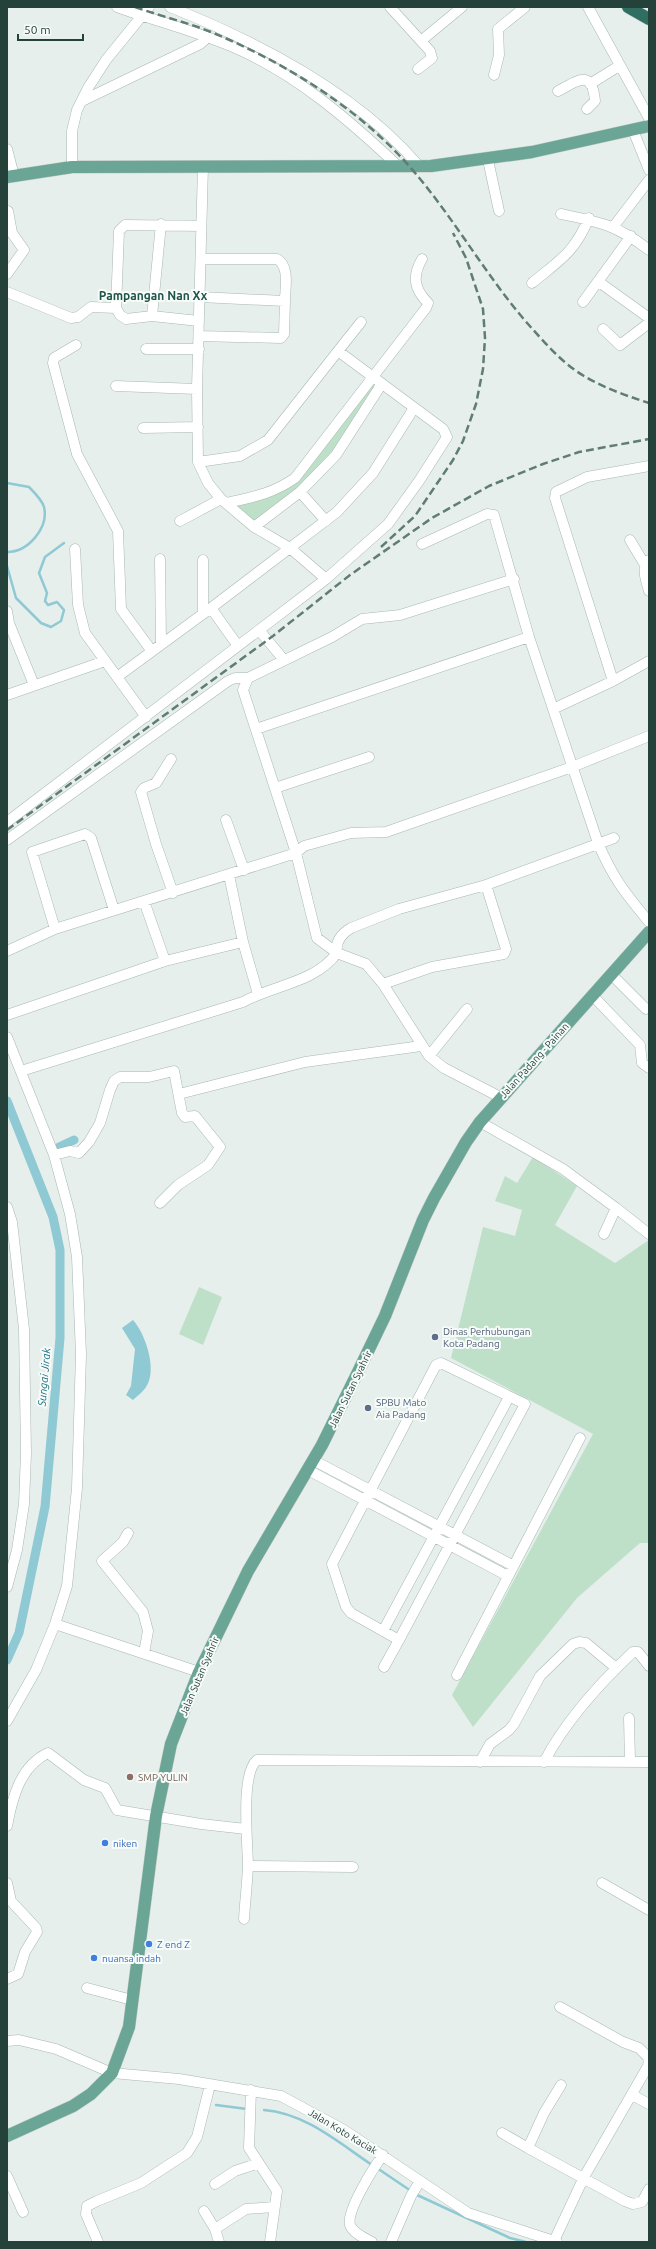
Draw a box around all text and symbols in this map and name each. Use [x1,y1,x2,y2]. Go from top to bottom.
scale bar [18,16,83,42]
text: 50 m [24,23,51,36]
district label: Pampangan Nan Xx [99,289,208,302]
street label: Jalan Padang - Painan [498,1021,571,1100]
place label: Dinas Perhubungan Kota Padang [443,1326,530,1349]
marker: Dinas Perhubungan Kota Padang [430,1332,440,1342]
water label: Sungai Jirak [35,1347,53,1408]
street label: Jalan Sutan Syahrir [327,1349,374,1430]
place label: SPBU Mato Aia Padang [376,1397,426,1420]
marker: SPBU Mato Aia Padang [363,1403,373,1413]
street label: Jalan Sutan Syahrir [178,1635,221,1717]
marker: SMP YULIN [125,1772,135,1782]
place label: SMP YULIN [138,1772,188,1783]
marker: niken [100,1838,110,1848]
place label: niken [113,1838,137,1849]
marker: Z end Z [144,1939,154,1949]
place label: Z end Z [157,1939,190,1950]
marker: nuansa indah [89,1953,99,1963]
place label: nuansa indah [102,1953,161,1964]
street label: Jalan Koto Kaciak [306,2107,379,2156]

